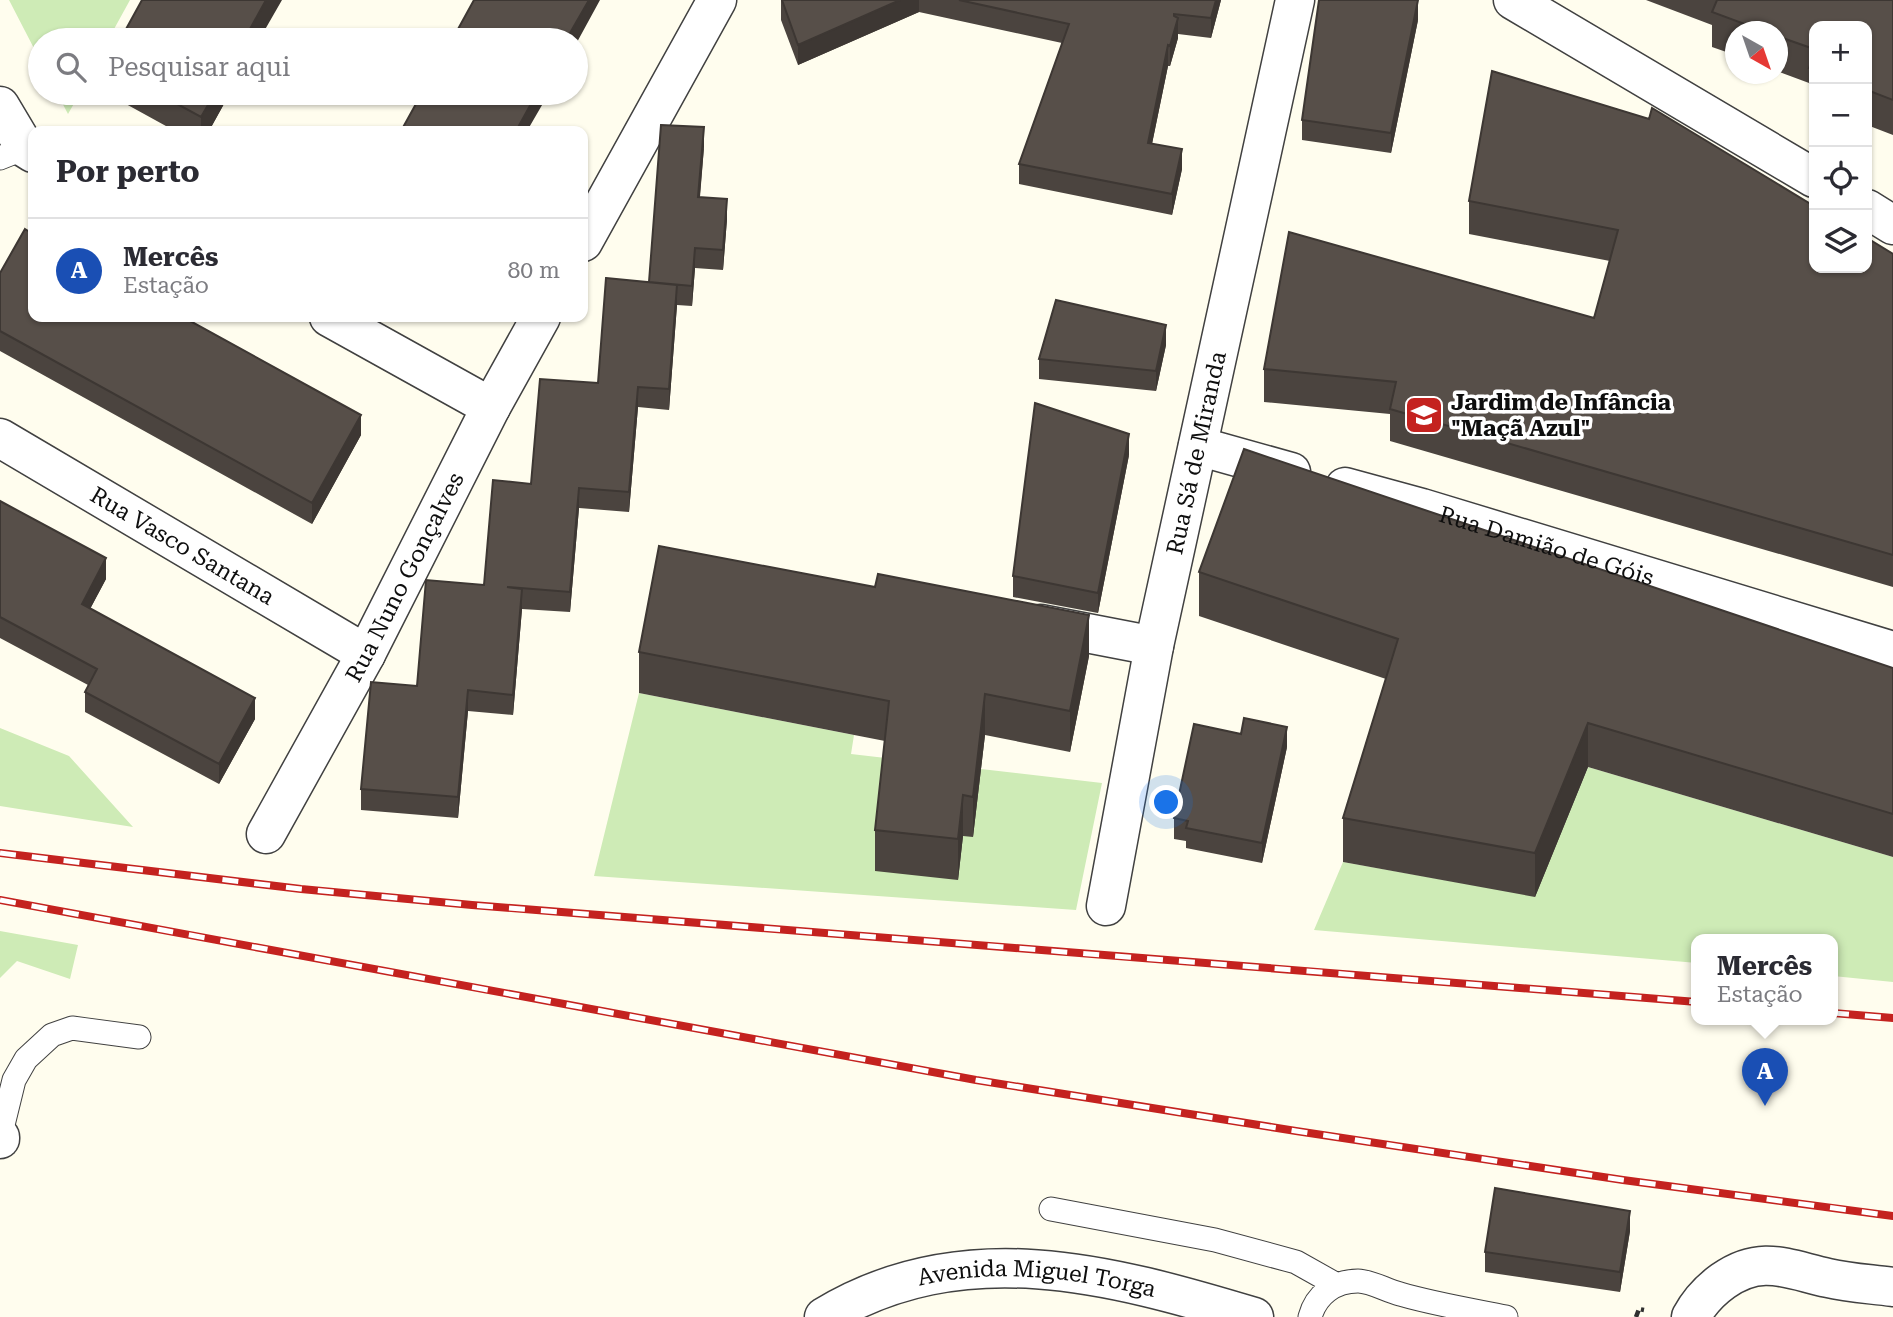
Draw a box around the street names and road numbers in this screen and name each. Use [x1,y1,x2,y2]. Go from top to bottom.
street label: Rua Sá de Miranda [1161,348,1232,557]
street label: Rua Nuno Gonçalves [340,468,470,687]
street label: Rua Vasco Santana [86,481,280,611]
street label: Rua Damião de Góis [1436,501,1657,592]
street label: Avenida Miguel Torga [915,1255,1159,1303]

